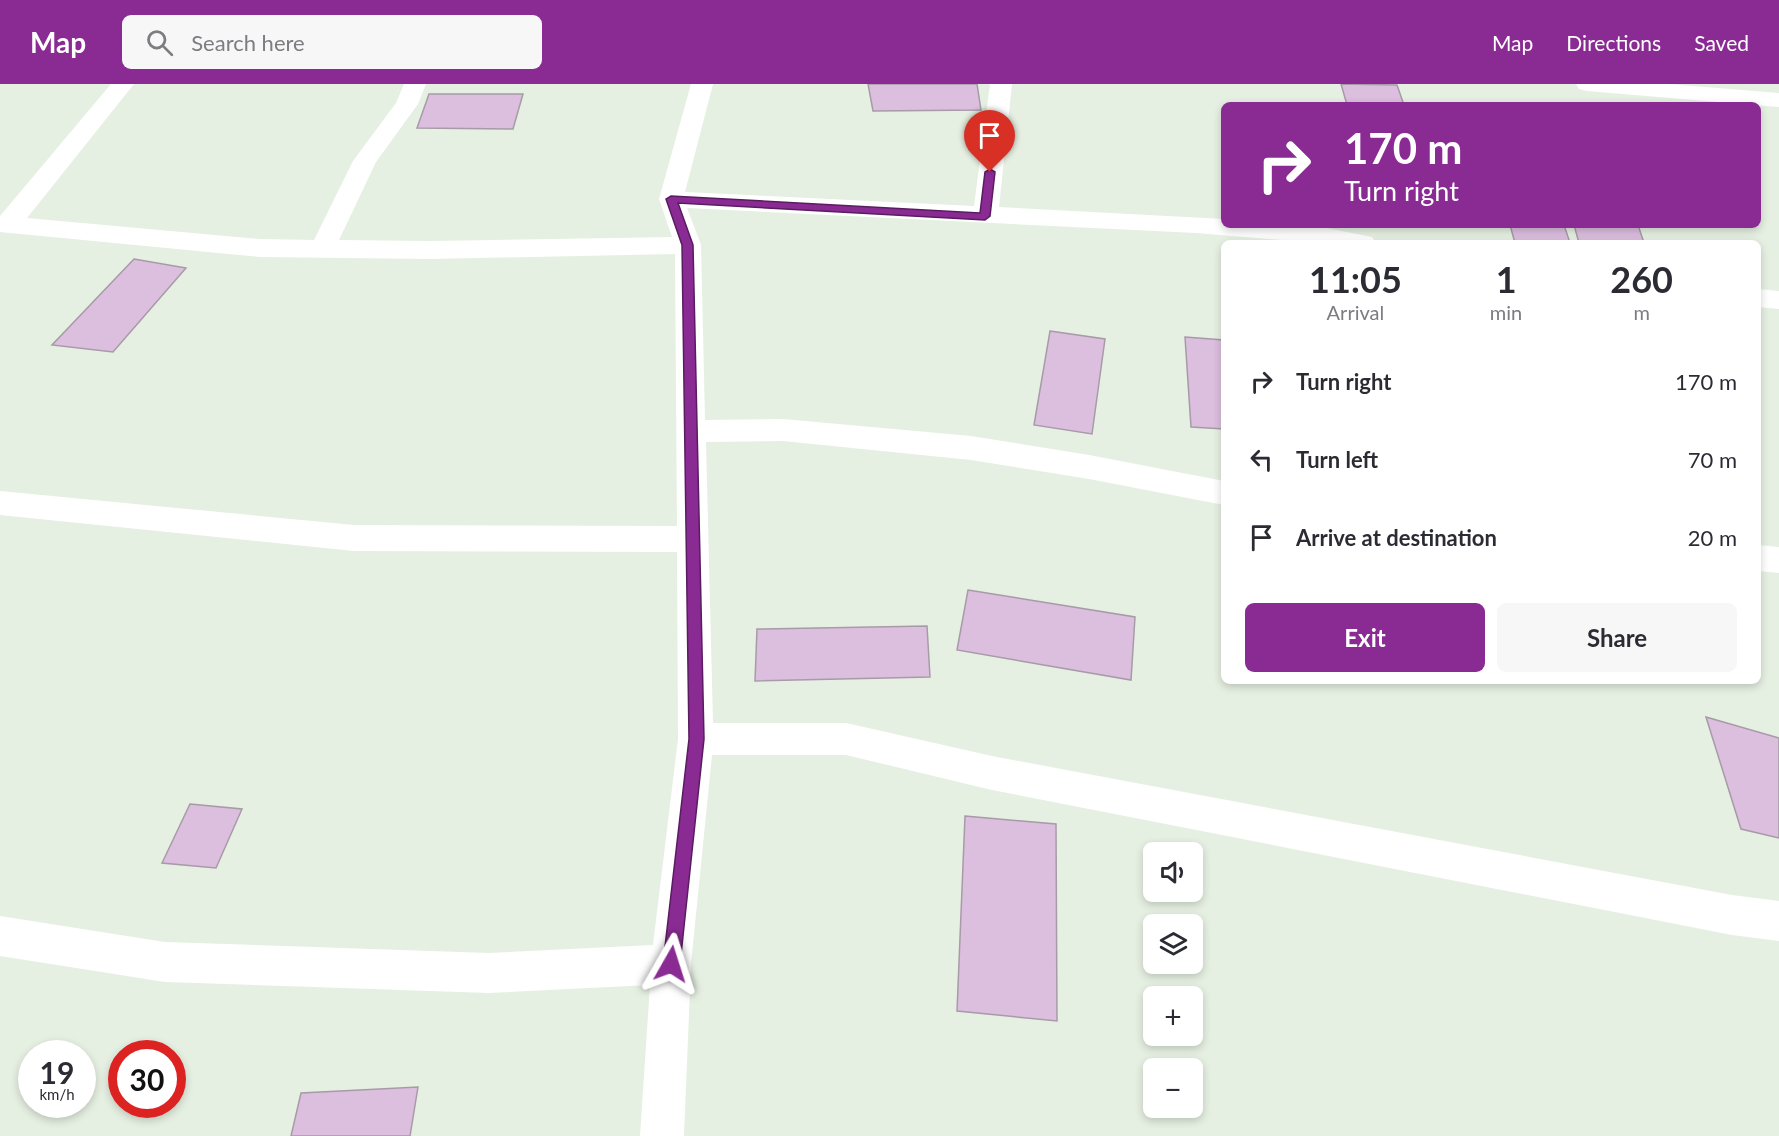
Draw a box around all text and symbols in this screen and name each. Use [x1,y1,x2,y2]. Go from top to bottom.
search box [122,15,542,69]
text: Map [30,25,86,59]
icon: search [143,26,176,59]
text: Search here [191,29,305,56]
text: Map [1492,30,1533,55]
text: Directions [1566,30,1661,55]
text: Saved [1694,30,1749,55]
pin [964,110,1015,172]
icon: arrive [973,119,1006,152]
text: 170 m [1344,123,1462,173]
icon: right [1245,126,1323,204]
text: Turn right [1344,174,1459,207]
text: 11:05 [1309,257,1402,301]
text: 1 [1496,257,1517,301]
text: 260 [1610,257,1673,301]
text: Arrival [1327,300,1384,324]
text: min [1490,300,1522,324]
text: m [1633,300,1650,324]
icon: right [1245,365,1278,398]
text: Turn right [1296,368,1391,395]
text: 170 m [1675,368,1737,395]
icon: left [1245,443,1278,476]
text: Turn left [1296,446,1378,473]
text: 70 m [1688,446,1737,473]
icon: arrive [1245,521,1278,554]
text: Arrive at destination [1296,524,1497,551]
text: 20 m [1688,524,1737,551]
button: Exit [1245,603,1485,672]
button: Share [1497,603,1737,672]
map controls [1143,842,1203,1118]
button: sound [1143,842,1203,902]
button: layers [1143,914,1203,974]
position arrow [639,932,703,996]
button: + [1143,986,1203,1046]
speed limit sign: 30 [108,1040,186,1118]
text: 19 [40,1054,74,1090]
button: − [1143,1058,1203,1118]
text: km/h [39,1085,75,1103]

